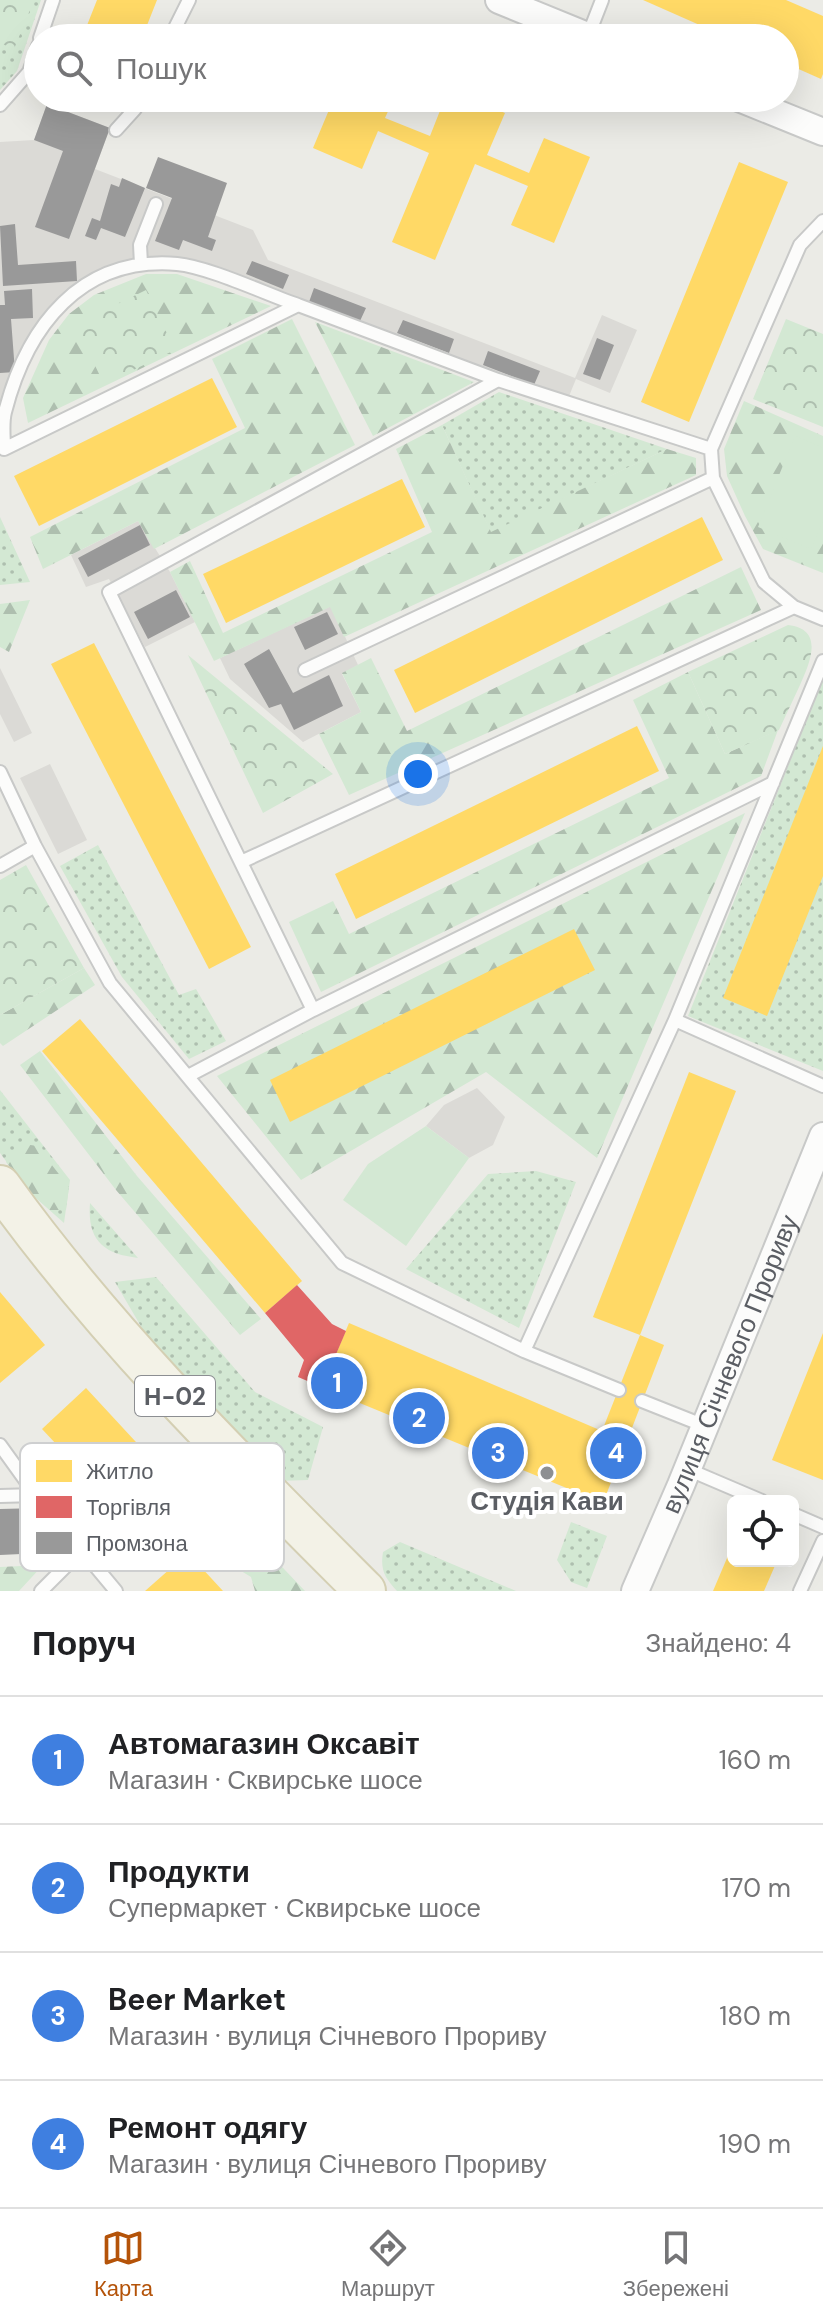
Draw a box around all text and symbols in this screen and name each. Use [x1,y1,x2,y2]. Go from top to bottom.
search box [24,24,799,112]
icon: search [52,46,96,90]
text: Пошук [116,49,206,88]
your location [398,754,438,794]
street label: вулиця Січневого Прориву [654,1210,806,1519]
pin: 1 [311,1353,363,1413]
road number: Н-02 [135,1376,215,1416]
pin: 2 [393,1388,445,1448]
pin: 3 [472,1423,524,1483]
pin: 4 [590,1423,642,1483]
legend [20,1443,284,1571]
text: Житло [86,1457,154,1486]
marker: Студія Кави [538,1464,556,1482]
place label: Студія Кави [470,1484,624,1518]
text: Торгівля [86,1493,171,1522]
map controls [727,1495,799,1567]
button: locate [727,1495,799,1567]
text: Промзона [86,1529,188,1558]
text: Поруч [32,1621,136,1666]
text: Знайдено: 4 [646,1626,791,1660]
text: Автомагазин Оксавіт [108,1724,420,1763]
text: 1 [53,1743,63,1777]
text: 160 m [719,1743,791,1777]
text: Магазин · Сквирське шосе [108,1763,423,1797]
text: Продукти [108,1852,250,1891]
text: 2 [50,1871,66,1905]
text: 170 m [722,1871,791,1905]
text: Супермаркет · Сквирське шосе [108,1891,481,1925]
text: Beer Market [108,1980,286,2019]
text: 3 [50,1999,66,2033]
text: 180 m [719,1999,791,2033]
text: Магазин · вулиця Січневого Прориву [108,2019,547,2053]
text: Ремонт одягу [108,2108,307,2147]
text: 4 [50,2127,66,2161]
text: 190 m [719,2127,791,2161]
text: Магазин · вулиця Січневого Прориву [108,2147,547,2181]
tab: Карта [94,2226,153,2303]
tab: Маршрут [341,2226,435,2303]
tab: Збережені [623,2226,729,2303]

